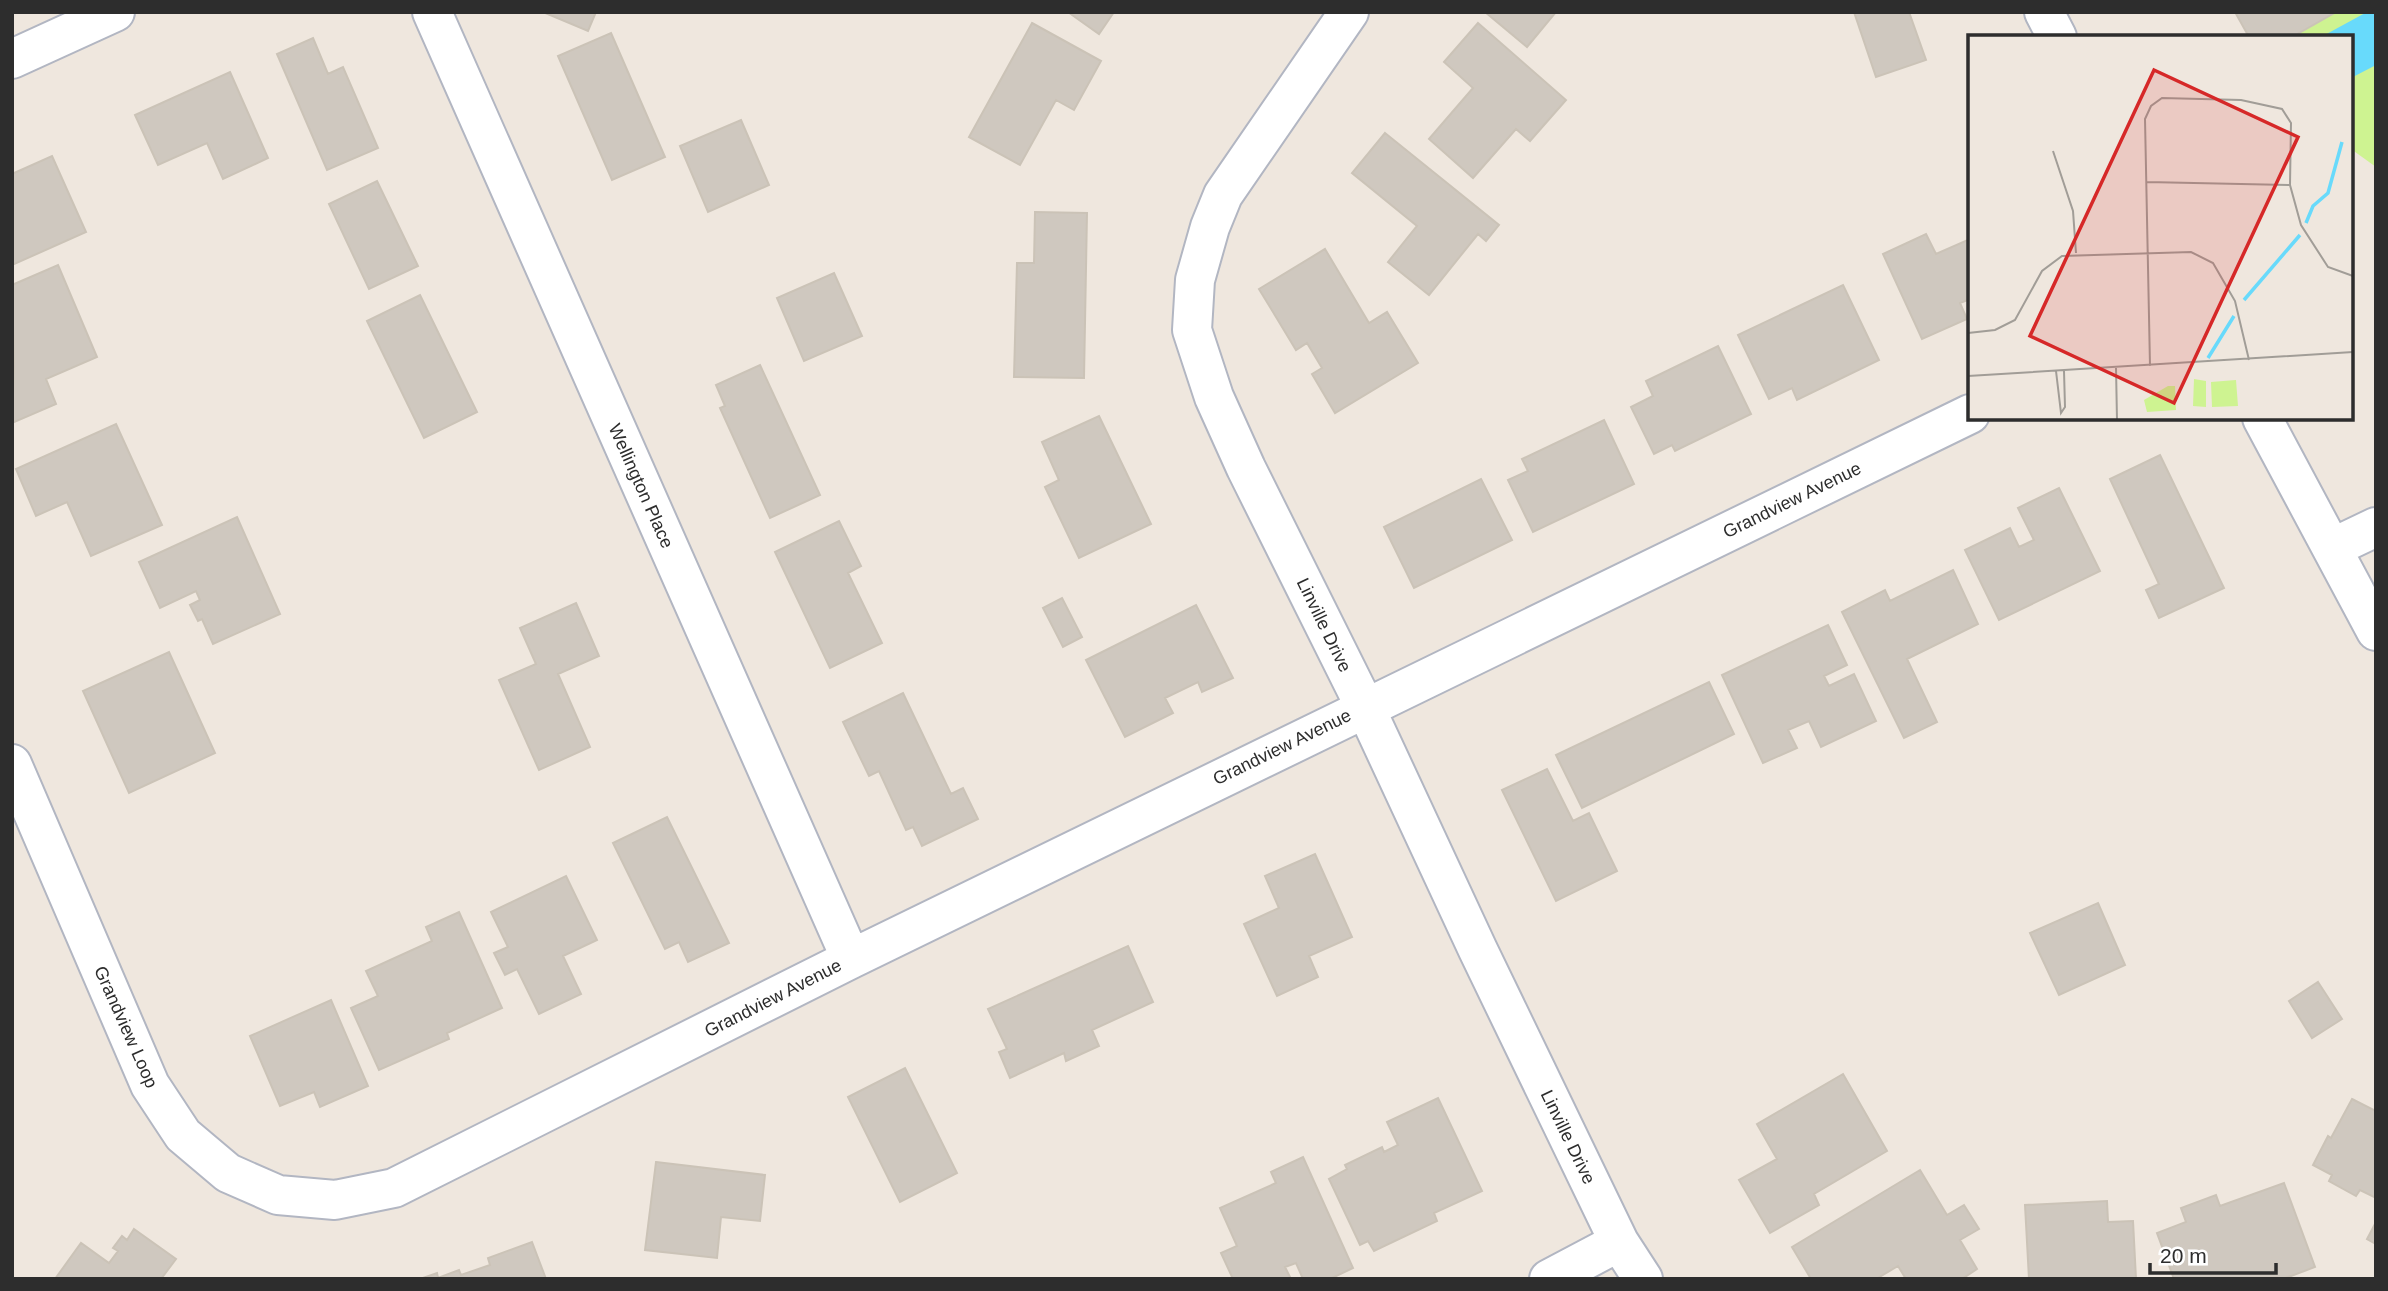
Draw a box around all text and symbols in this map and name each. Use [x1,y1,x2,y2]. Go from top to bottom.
inset map [1968,35,2353,420]
street label: Wellington Place [605,421,677,551]
street label: Grandview Avenue [1720,458,1864,542]
street label: Linville Drive [1293,575,1355,675]
street label: Grandview Avenue [1210,705,1354,789]
street label: Grandview Avenue [701,955,845,1041]
street label: Grandview Loop [90,963,162,1091]
street label: Linville Drive [1537,1087,1599,1187]
scale bar [2150,1232,2276,1276]
text: 20 m [2160,1244,2207,1267]

